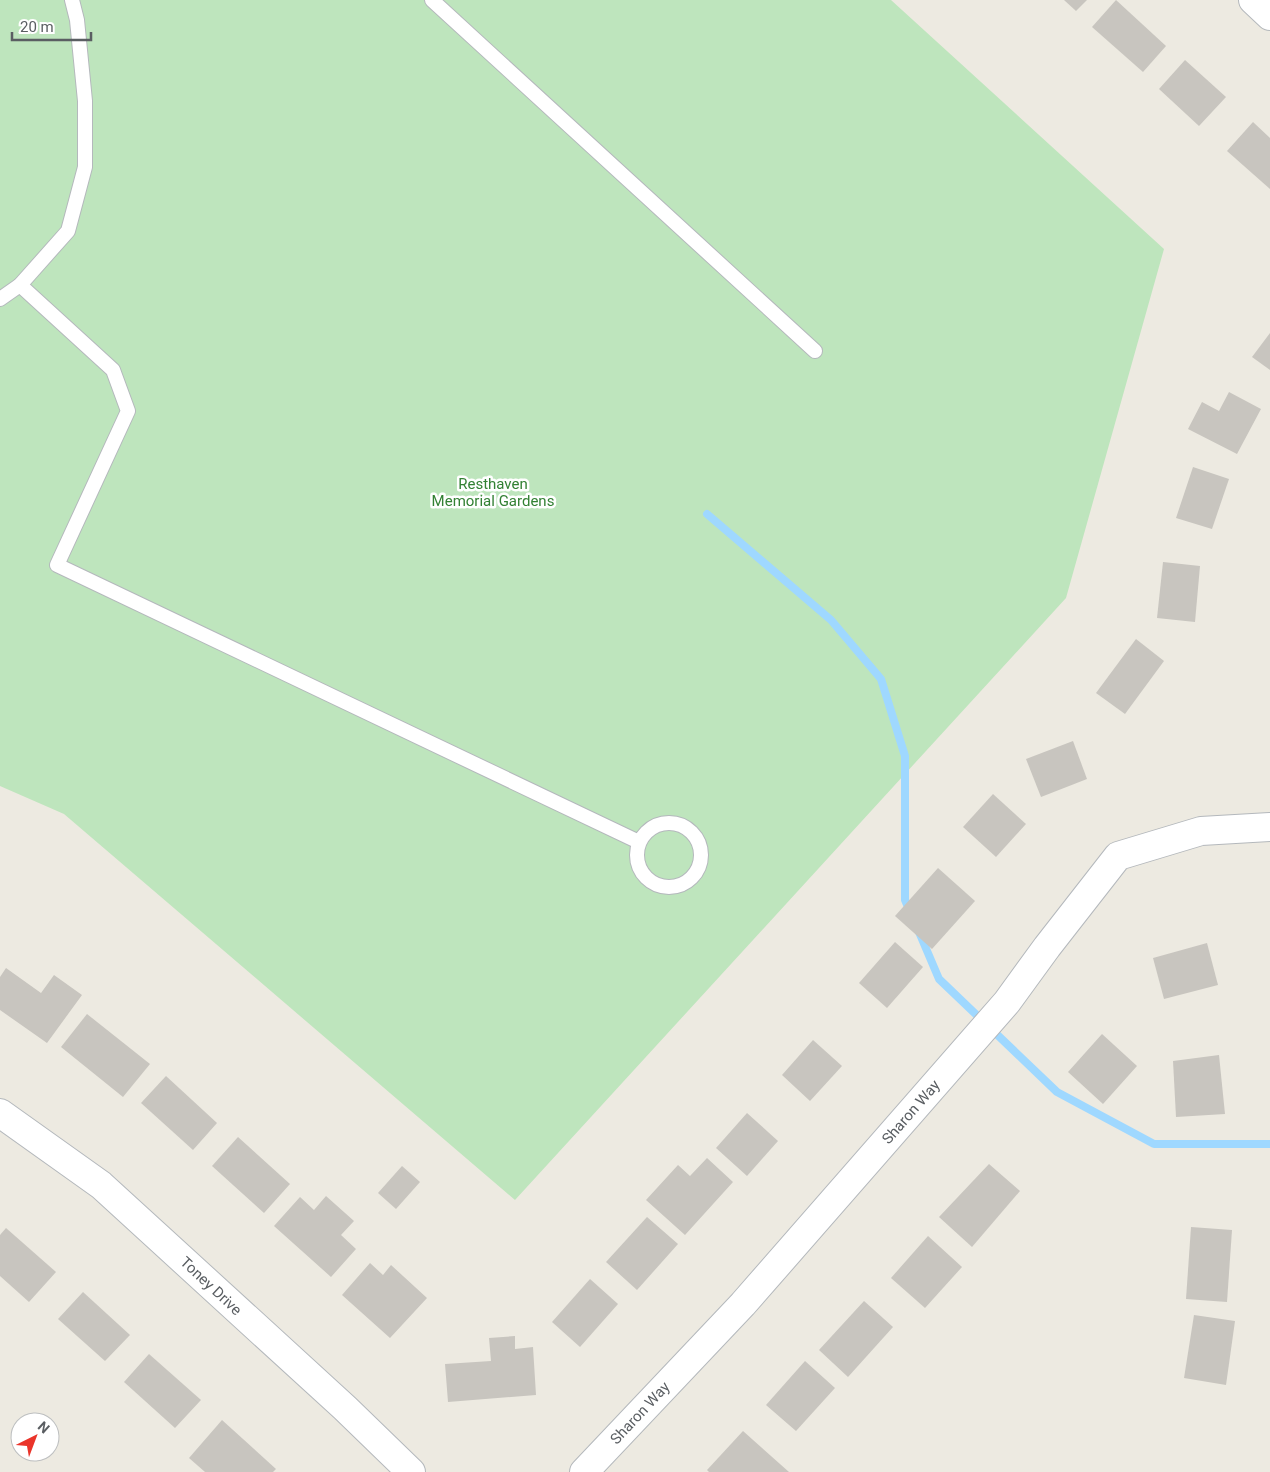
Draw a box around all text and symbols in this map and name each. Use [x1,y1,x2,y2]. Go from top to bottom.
scale bar [12,10,91,42]
text: 20 m [20,18,54,36]
park label: Resthaven Memorial Gardens [432,475,554,510]
street label: Sharon Way [878,1076,944,1148]
street label: Toney Drive [177,1253,245,1319]
street label: Sharon Way [606,1378,674,1448]
north arrow [10,1412,60,1462]
text: N [35,1418,53,1437]

